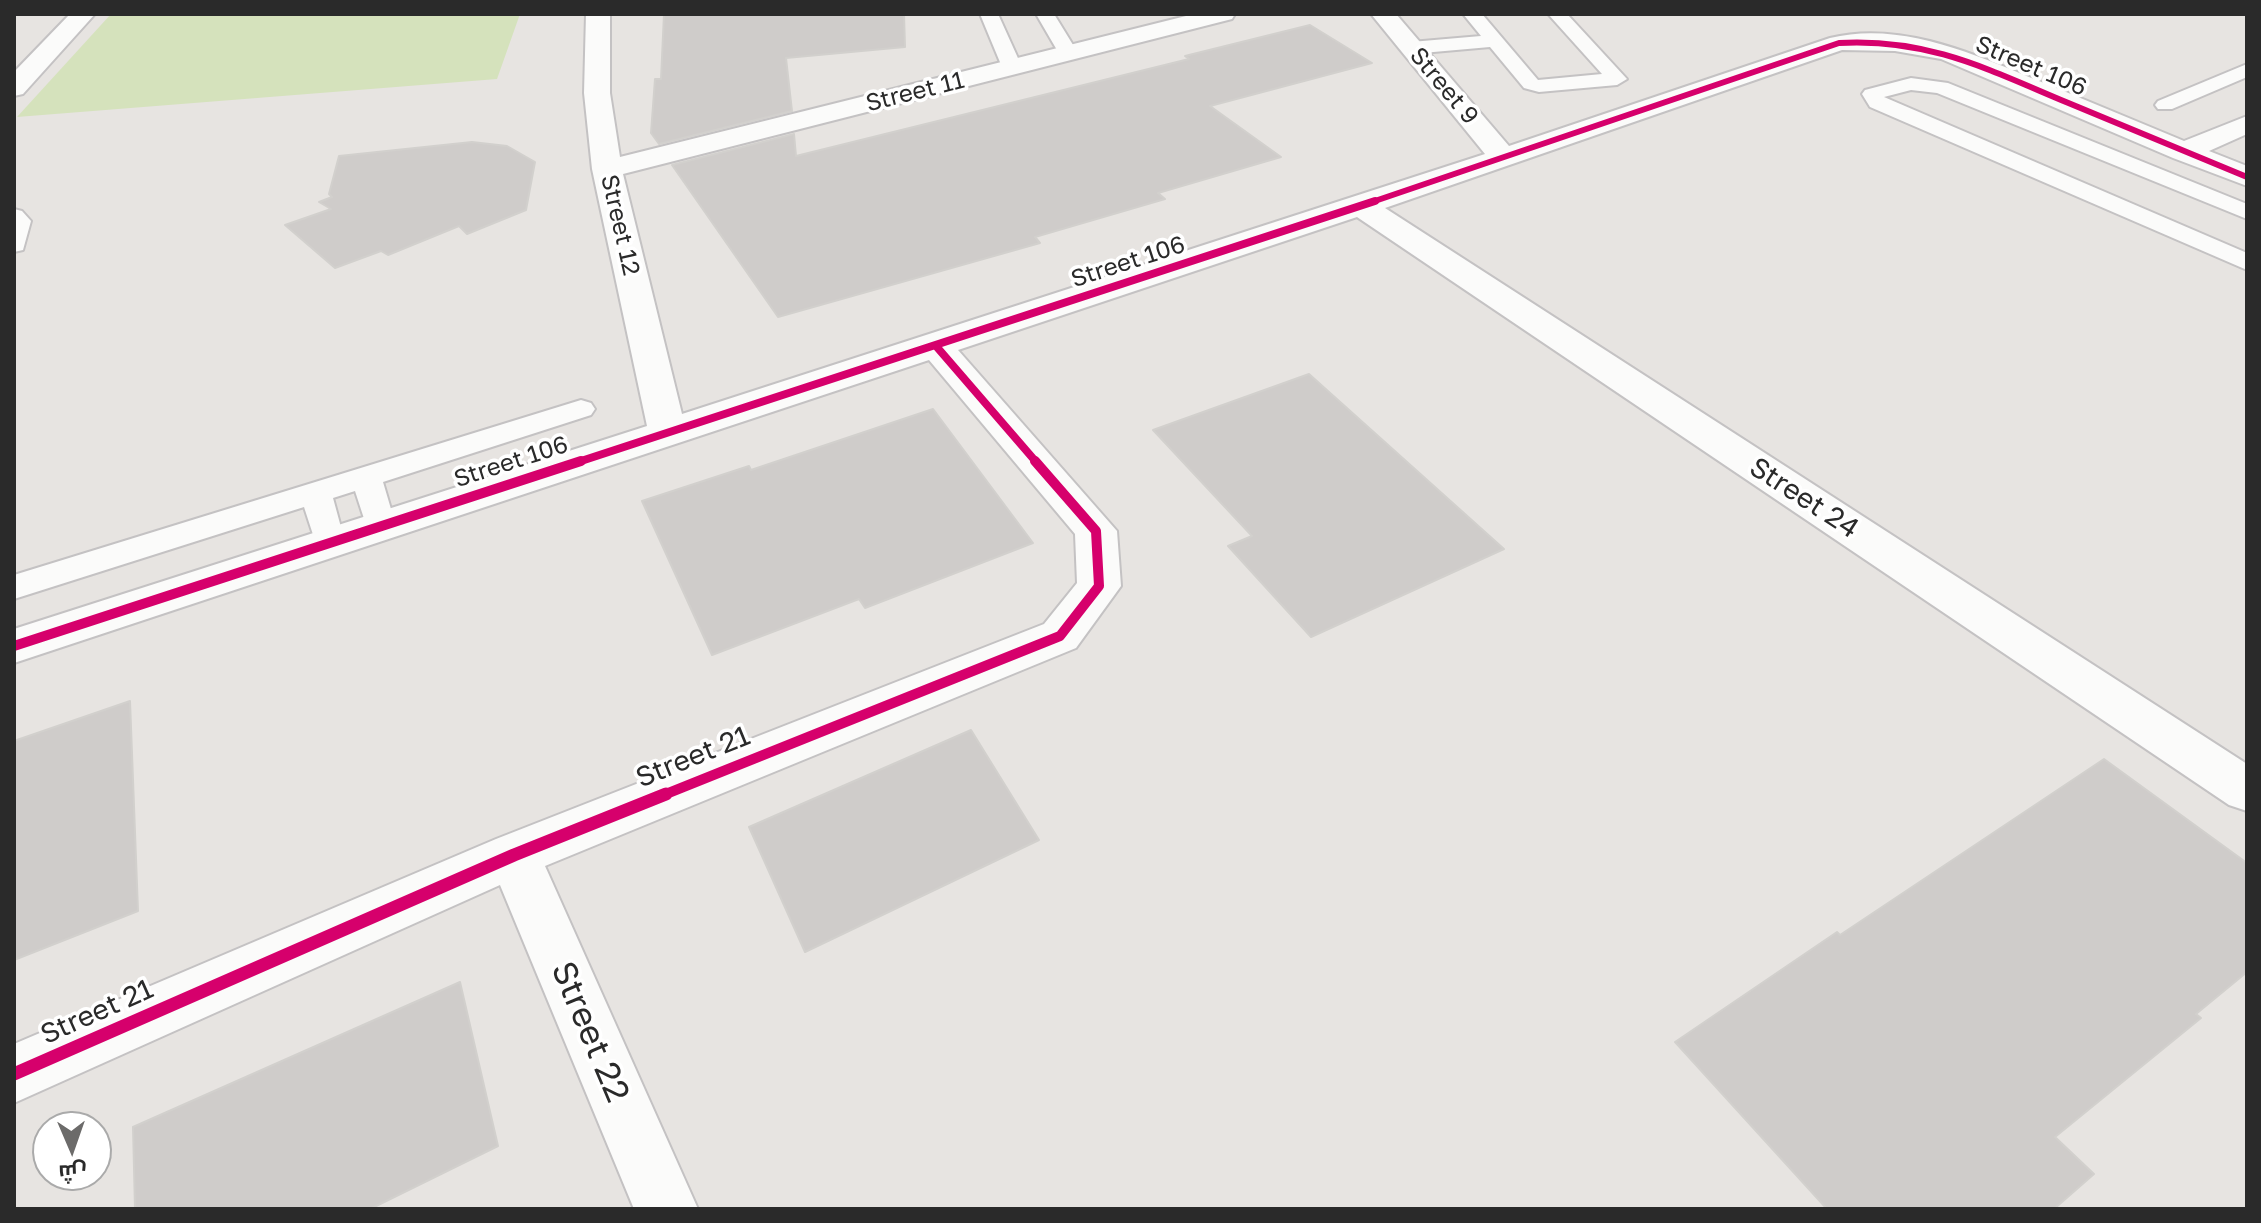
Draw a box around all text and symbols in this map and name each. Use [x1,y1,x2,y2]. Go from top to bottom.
street label: Street 106 [1971,30,2091,102]
street label: Street 9 [1404,42,1484,130]
street label: Street 11 [863,66,967,118]
street label: Street 12 [594,172,646,278]
street label: Street 106 [1067,230,1189,294]
street label: Street 106 [450,430,572,494]
street label: Street 24 [1743,450,1865,546]
street label: Street 21 [631,719,755,795]
street label: Street 22 [542,956,638,1108]
street label: Street 21 [35,972,159,1052]
north arrow [32,1111,112,1191]
text: ش [58,1160,87,1187]

